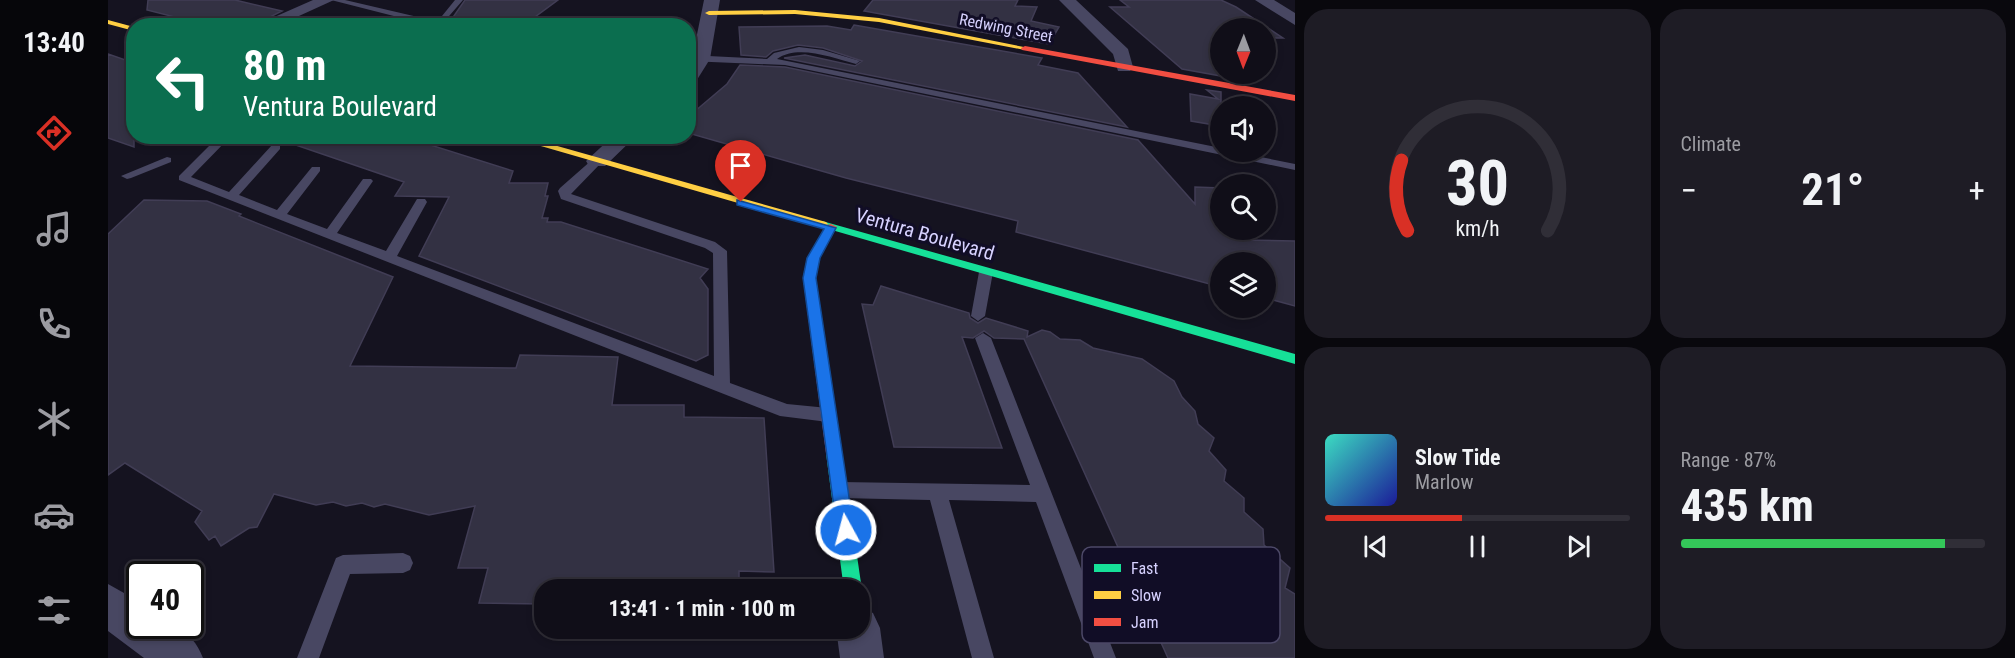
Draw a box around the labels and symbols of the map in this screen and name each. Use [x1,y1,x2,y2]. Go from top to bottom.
street label: Redwing Street [958,10,1055,46]
north arrow [1210,18,1276,84]
pin [715,140,766,202]
street label: Ventura Boulevard [853,203,997,265]
position arrow [814,498,878,562]
legend [1082,547,1280,643]
text: Fast [1131,559,1158,578]
speed limit sign: 40 [126,561,204,639]
text: Slow [1131,586,1161,605]
text: Jam [1131,613,1158,632]

